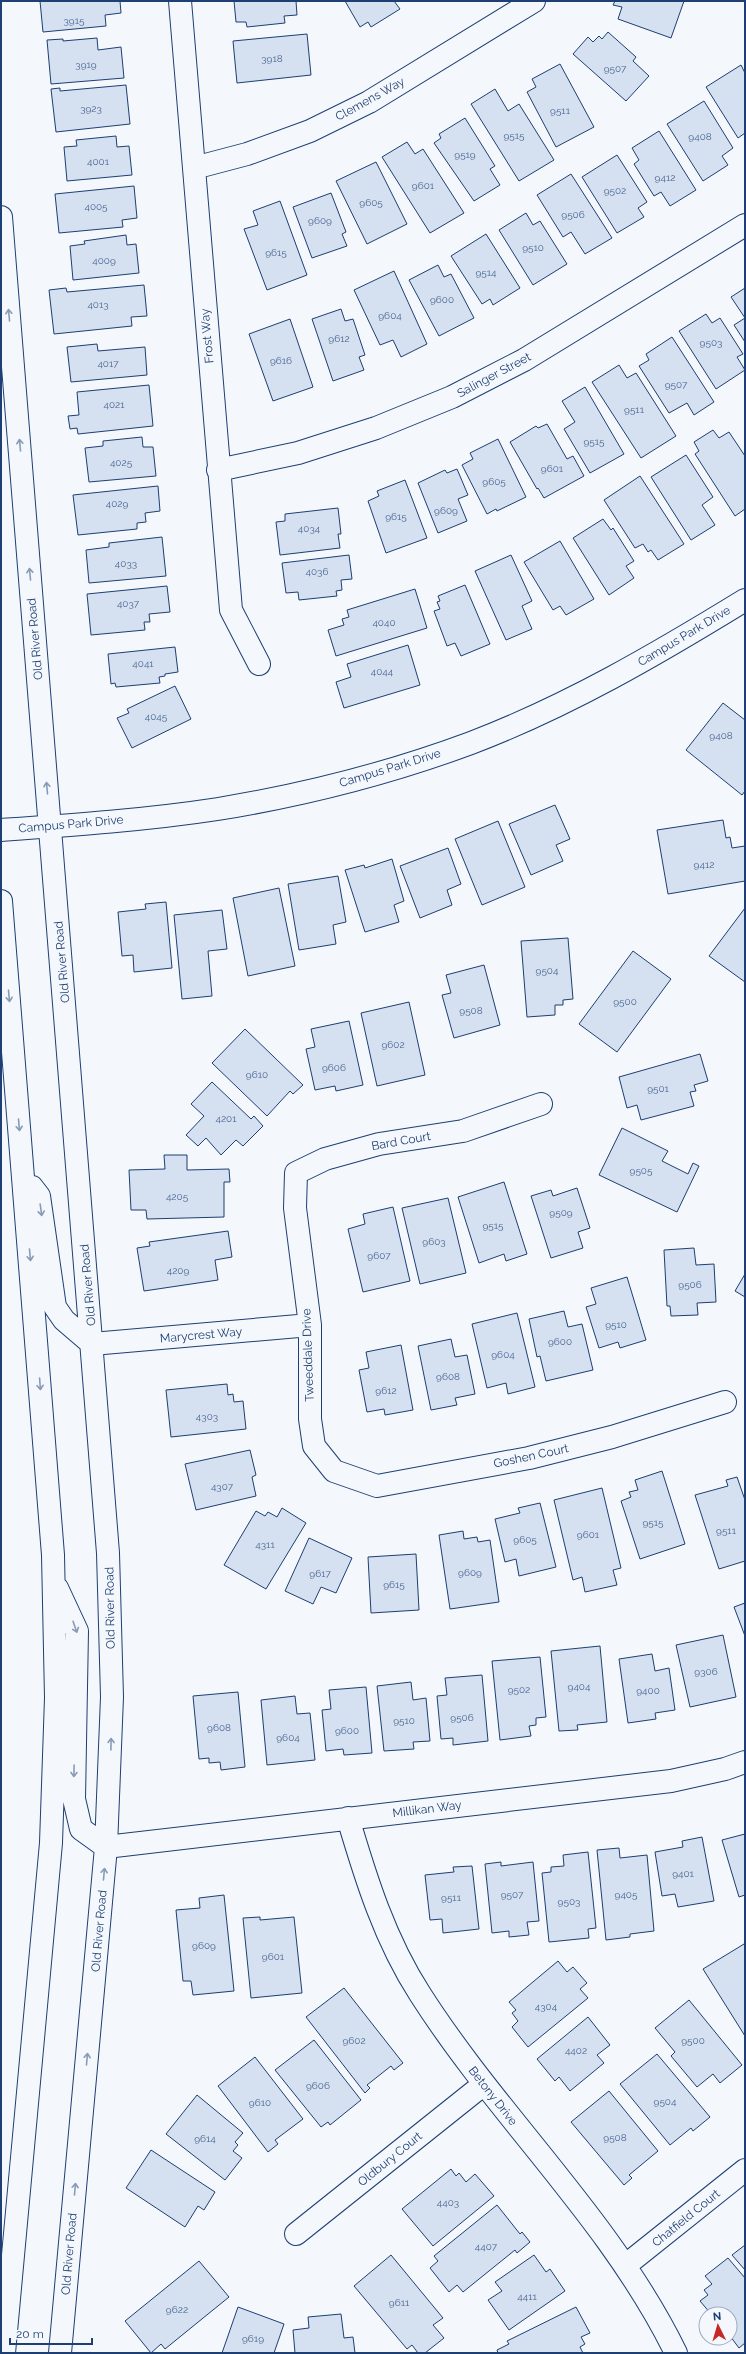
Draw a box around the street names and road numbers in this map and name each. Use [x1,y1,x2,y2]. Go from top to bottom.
street label: Clemens Way [333,74,407,124]
street label: Frost Way [198,308,216,364]
street label: Salinger Street [455,350,533,400]
street label: Old River Road [24,597,46,681]
street label: Campus Park Drive [635,603,733,669]
street label: Campus Park Drive [338,746,442,790]
street label: Campus Park Drive [18,812,124,836]
street label: Old River Road [51,920,73,1004]
street label: Bard Court [370,1129,432,1153]
street label: Old River Road [77,1243,99,1327]
street label: Tweeddale Drive [299,1308,317,1402]
street label: Marycrest Way [159,1324,243,1346]
street label: Goshen Court [492,1441,570,1471]
street label: Old River Road [102,1567,118,1649]
street label: Millikan Way [392,1798,463,1820]
street label: Old River Road [88,1889,110,1973]
street label: Betony Drive [466,2064,520,2128]
street label: Oldbury Court [355,2129,425,2189]
street label: Chatfield Court [649,2186,723,2250]
street label: Old River Road [58,2212,80,2296]

